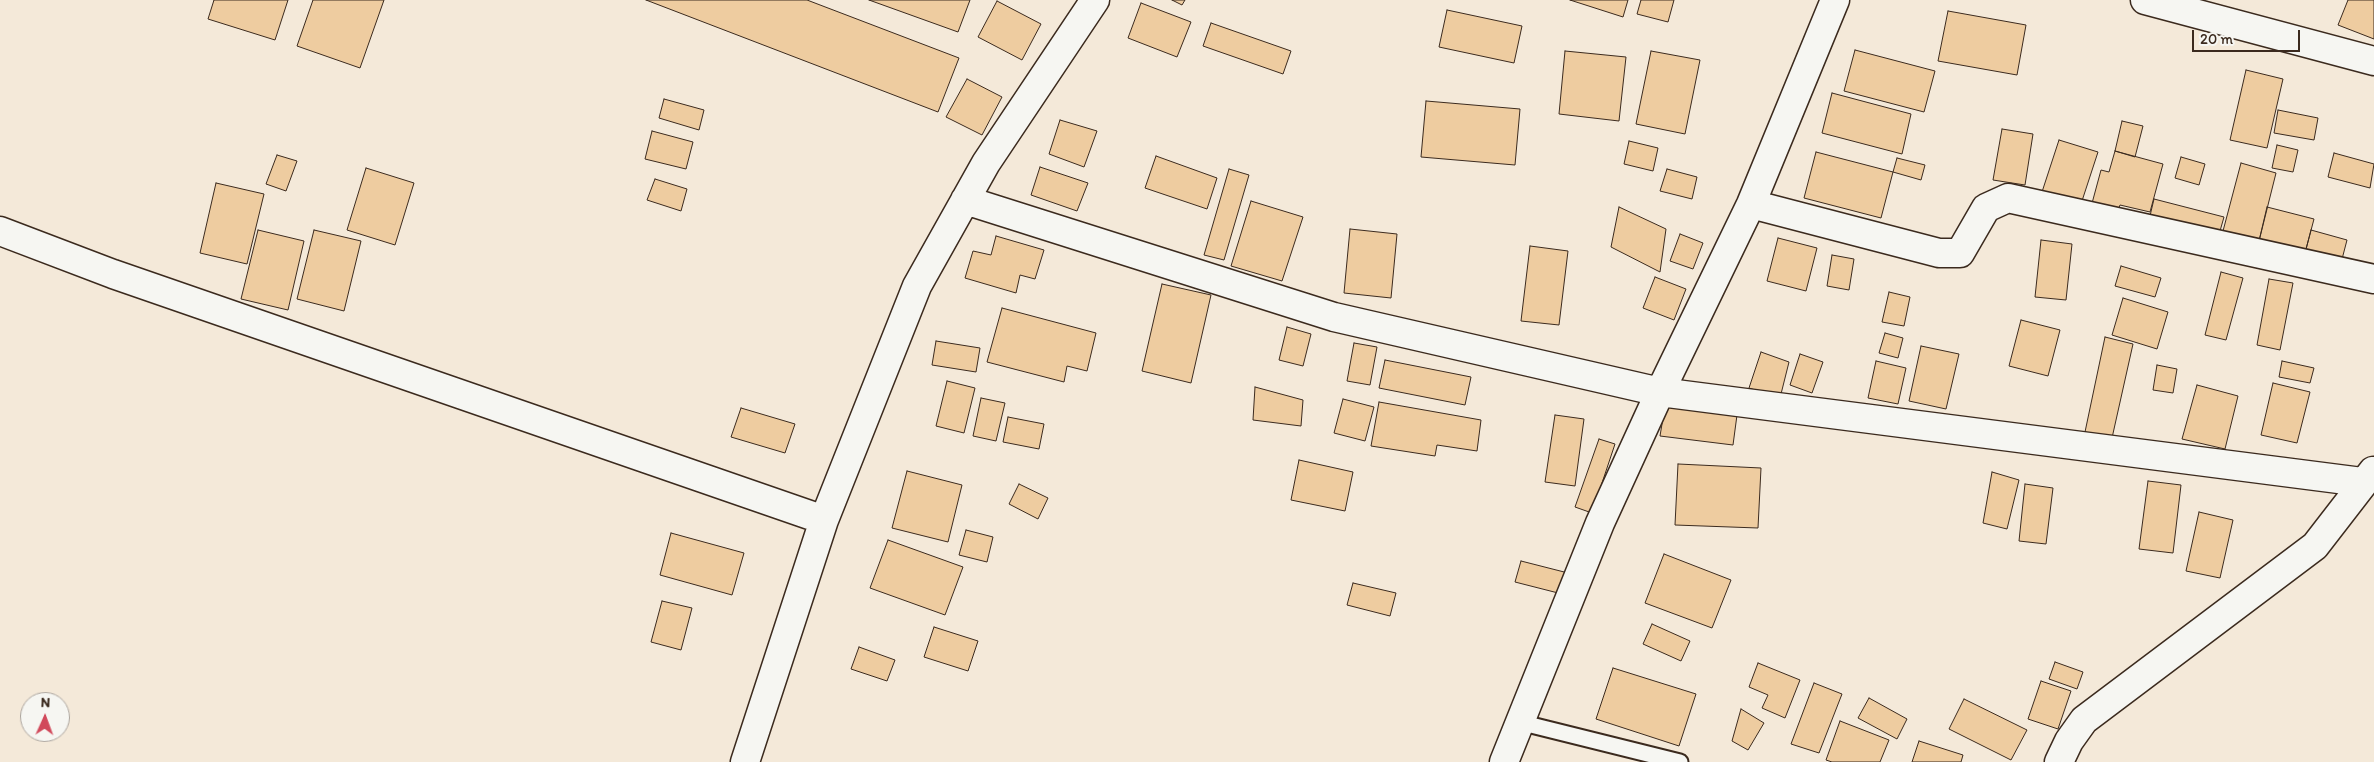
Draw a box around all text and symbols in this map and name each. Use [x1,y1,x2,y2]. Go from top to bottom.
scale bar [2194,20,2302,52]
text: 20 m [2200,30,2233,48]
north arrow [20,692,70,742]
text: N [40,694,51,711]

